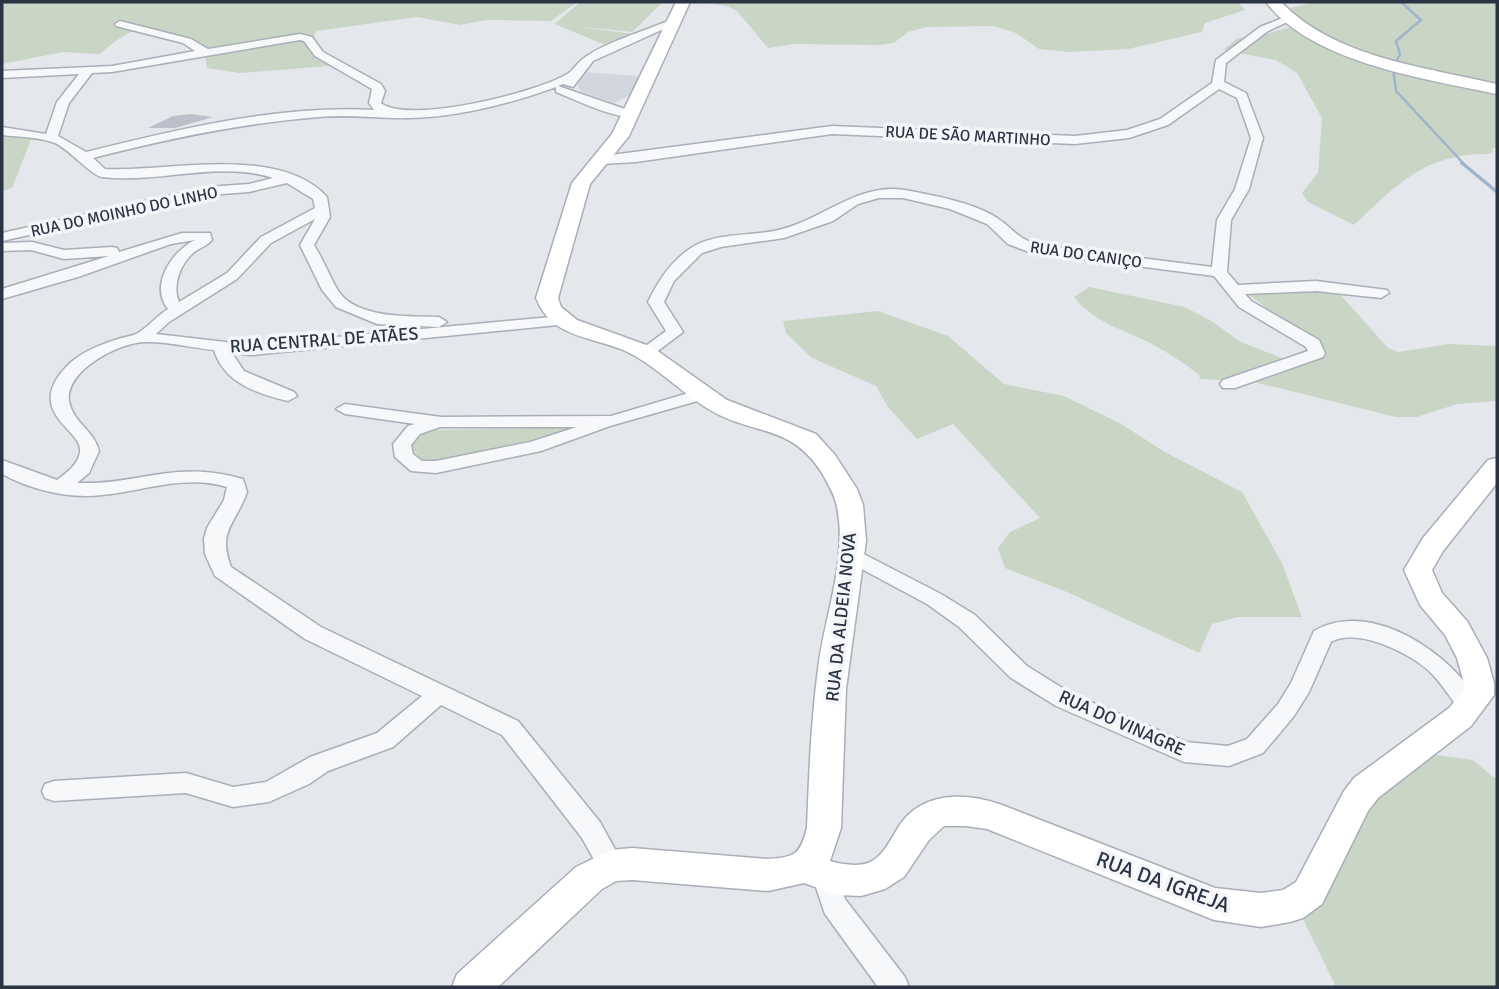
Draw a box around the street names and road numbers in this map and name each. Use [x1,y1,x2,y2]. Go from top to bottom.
street label: RUA DE SÃO MARTINHO [885,122,1051,150]
street label: RUA DO MOINHO DO LINHO [29,182,220,242]
street label: RUA DO CANIÇO [1029,237,1143,273]
street label: RUA CENTRAL DE ATÃES [229,322,419,358]
street label: RUA DA ALDEIA NOVA [821,531,861,703]
street label: RUA DO VINAGRE [1055,685,1189,761]
street label: RUA DA IGREJA [1093,846,1233,918]

